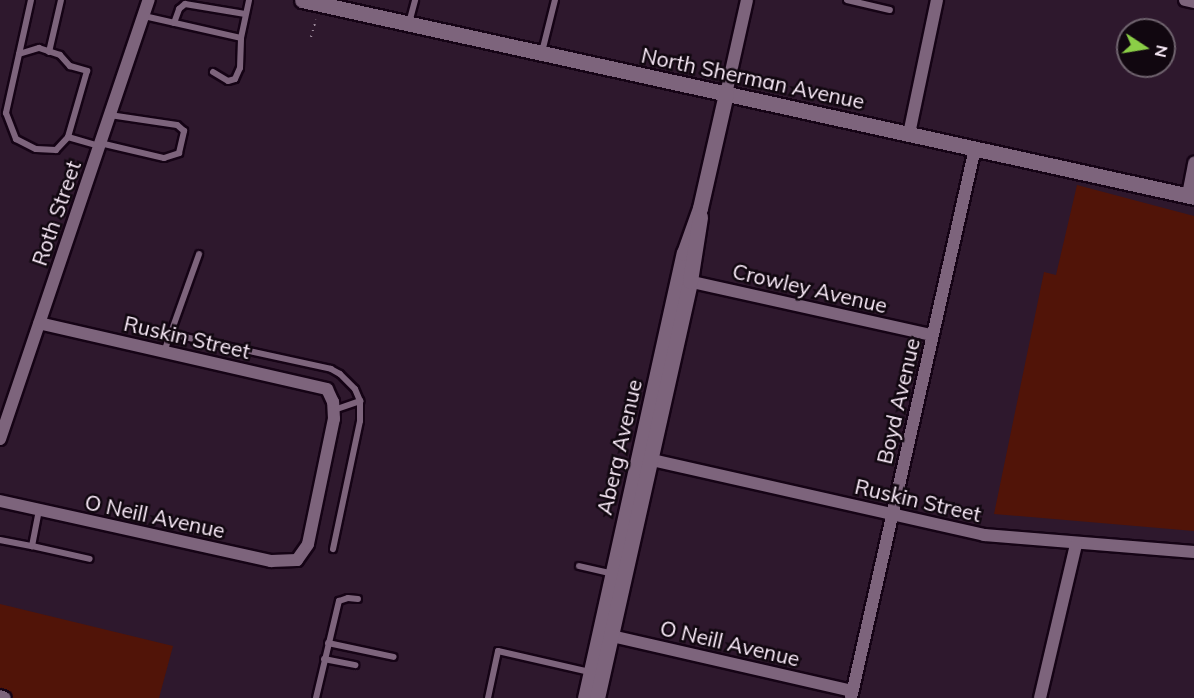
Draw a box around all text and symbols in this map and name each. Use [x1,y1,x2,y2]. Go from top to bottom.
north arrow [1116,18,1176,78]
street label: North Sherman Avenue [639,42,867,114]
text: N [1151,43,1173,59]
street label: Roth Street [26,157,86,269]
street label: Crowley Avenue [730,258,890,318]
street label: Ruskin Street [121,310,253,364]
street label: Boyd Avenue [871,336,925,466]
street label: Aberg Avenue [591,377,647,517]
street label: Ruskin Street [852,473,984,527]
street label: O Neill Avenue [83,489,227,543]
street label: O Neill Avenue [658,615,802,671]

